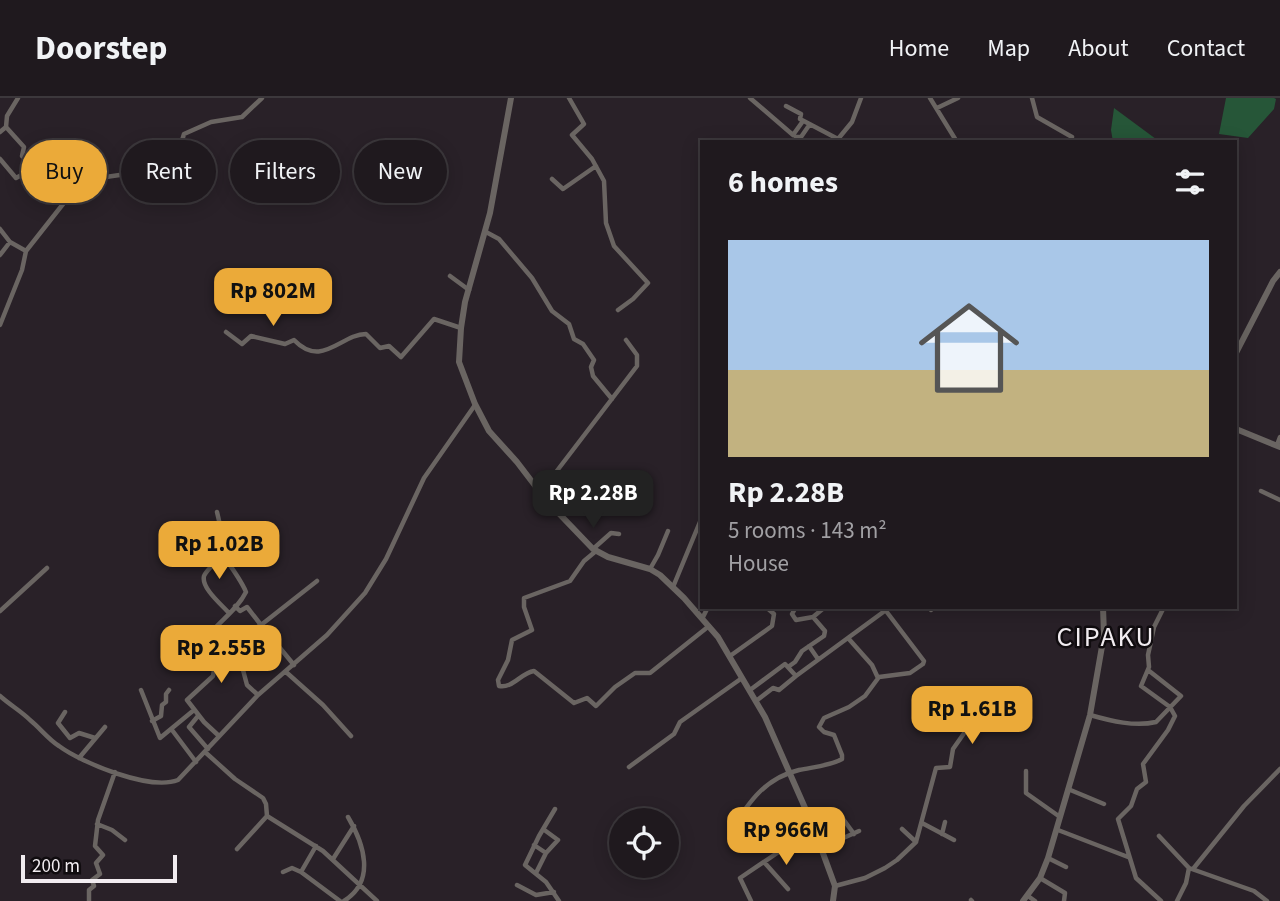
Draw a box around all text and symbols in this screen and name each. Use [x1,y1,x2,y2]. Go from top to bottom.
text: Doorstep [35,25,167,72]
text: Home [889,31,949,66]
text: Map [987,31,1030,66]
text: About [1068,31,1129,66]
text: Contact [1167,31,1245,66]
chip: Buy [21,140,107,203]
chip: Rent [121,140,216,203]
chip: Filters [230,140,340,203]
chip: New [354,140,447,203]
text: 6 homes [728,161,838,204]
icon: filters [1171,163,1209,201]
pin: Rp 802M [208,268,338,328]
text: Rp 802M [230,274,316,307]
icon: home [906,285,1032,411]
pin: Rp 2.28B [521,470,665,530]
text: Rp 2.28B [728,471,844,514]
text: Rp 2.28B [548,476,638,509]
text: 5 rooms · 143 m² [728,514,887,547]
pin: Rp 1.02B [147,522,291,581]
text: Rp 1.02B [174,527,264,560]
text: House [728,547,789,580]
district label: CIPAKU [1057,617,1156,657]
pin: Rp 2.55B [149,626,293,685]
text: Rp 2.55B [176,631,266,664]
pin: Rp 1.61B [900,686,1044,746]
text: Rp 1.61B [927,692,1017,725]
map controls [609,808,679,878]
button: locate [609,808,679,878]
pin: Rp 966M [721,808,851,867]
text: Rp 966M [743,813,829,846]
scale bar [21,852,177,884]
text: 200 m [32,853,80,880]

